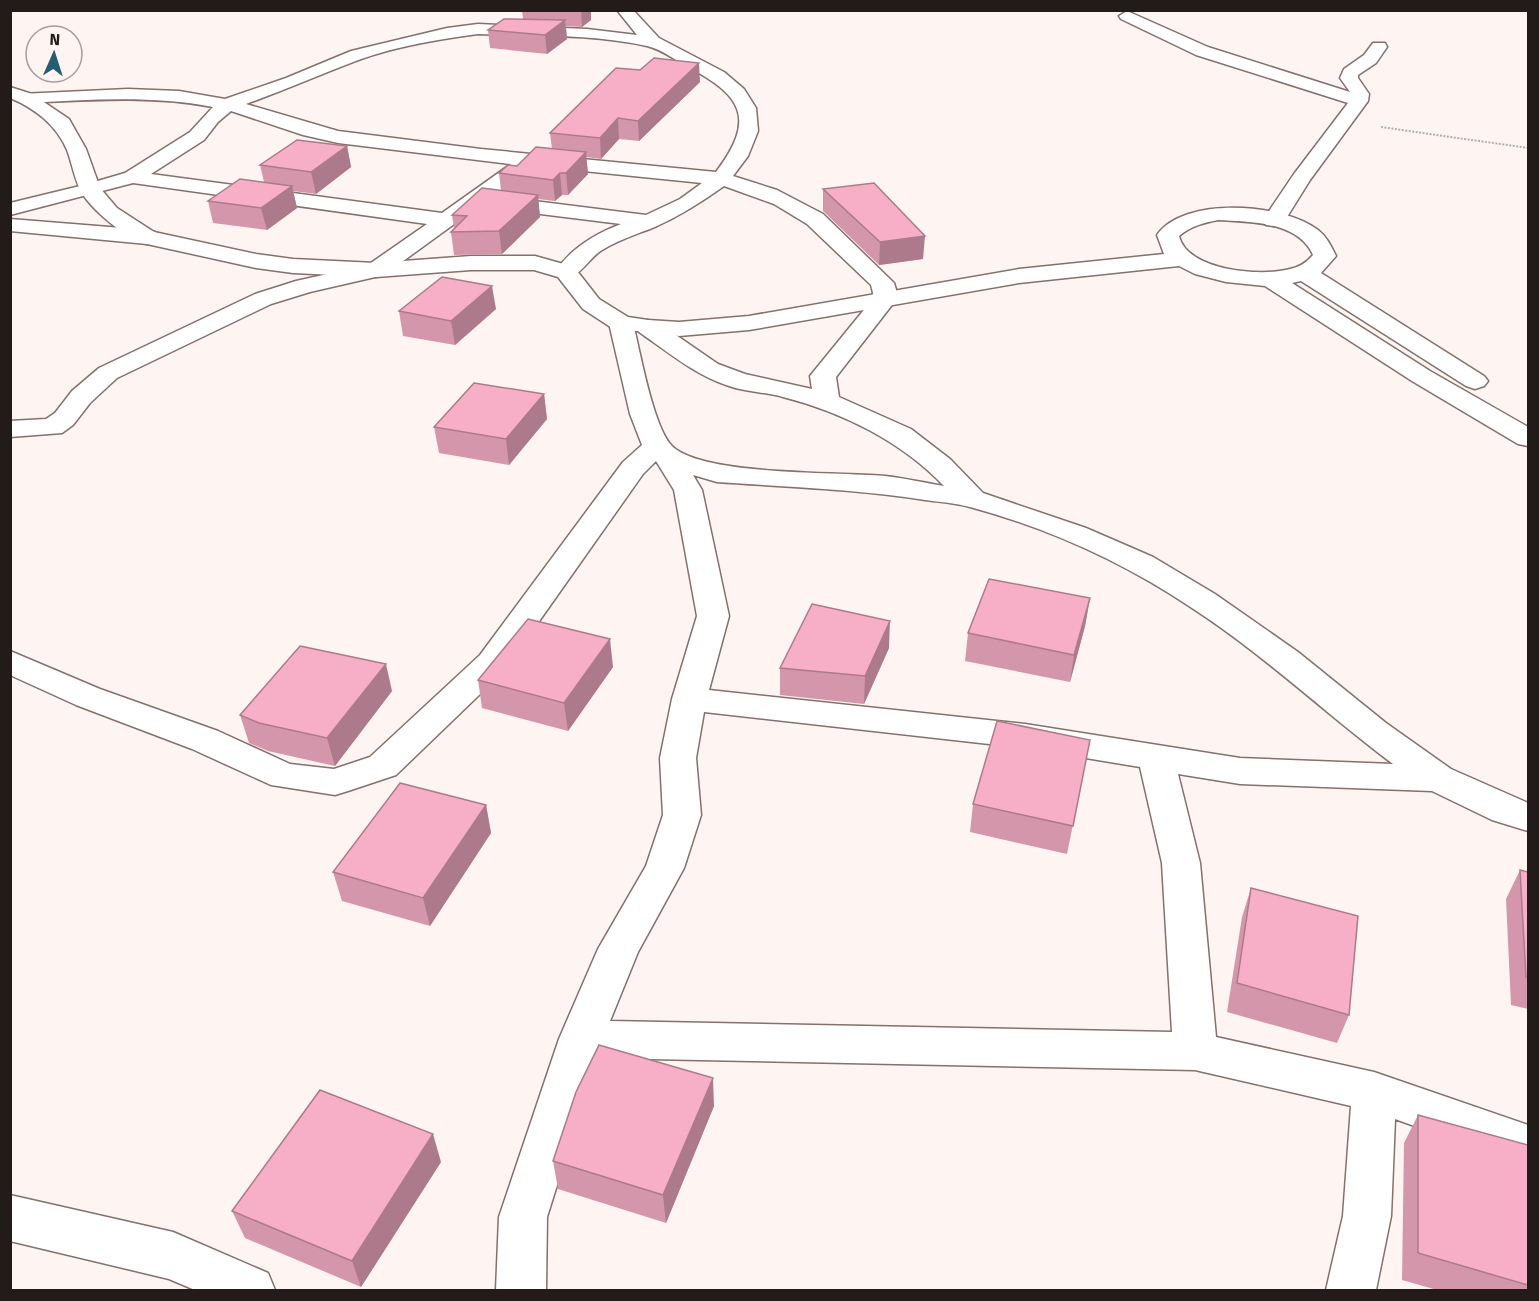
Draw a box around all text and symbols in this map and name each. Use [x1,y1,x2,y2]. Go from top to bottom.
north arrow [24,24,84,84]
text: N [49,30,61,49]

